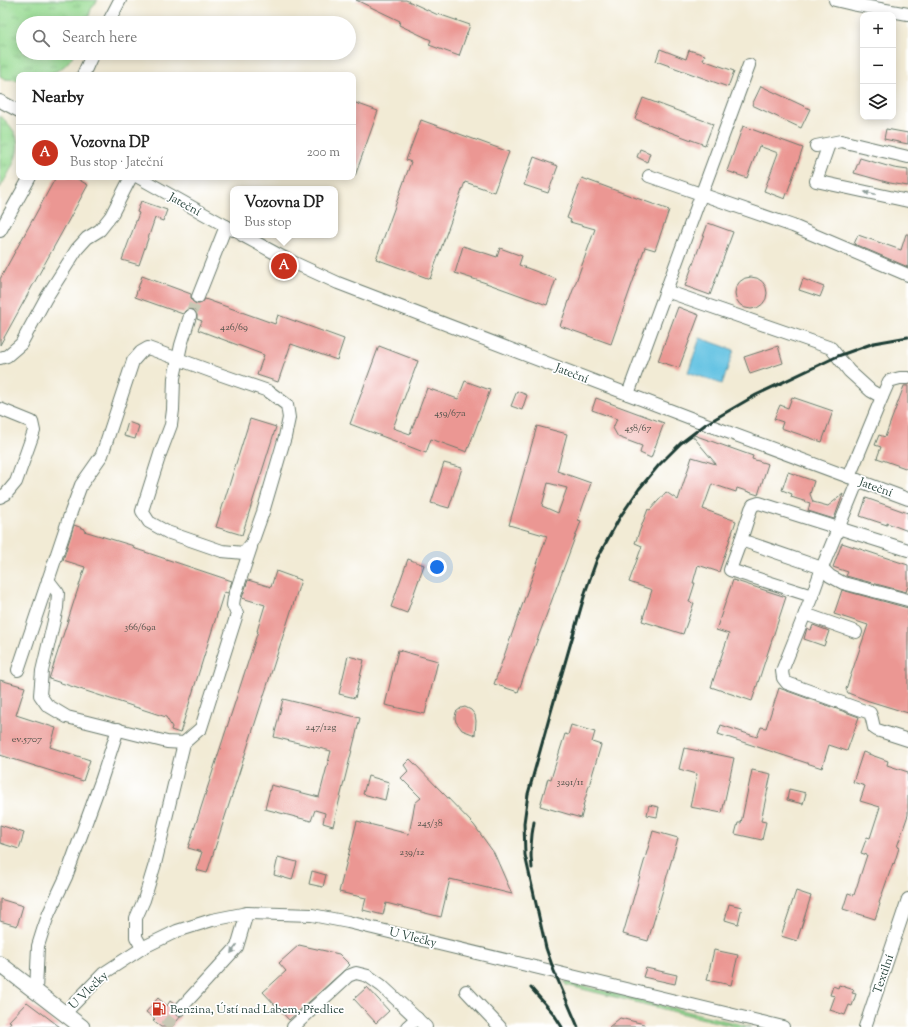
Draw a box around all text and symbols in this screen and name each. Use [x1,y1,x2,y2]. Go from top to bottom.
map controls [860,12,896,120]
button: + [860,12,896,48]
search box [16,16,356,60]
icon: search [30,27,52,49]
text: Search here [62,28,137,49]
button: − [860,48,896,84]
button: layers [860,84,896,120]
text: Nearby [32,86,84,110]
text: Vozovna DP [70,133,149,154]
text: A [40,144,50,162]
text: 200 m [307,144,340,162]
text: Bus stop · Jateční [70,154,164,172]
popup [230,186,338,238]
street label: Jateční [164,188,204,221]
one-way arrow [864,189,876,195]
text: Vozovna DP [244,193,324,214]
text: Bus stop [244,214,292,232]
pin: A [271,251,297,281]
house number: 426/69 [220,320,248,335]
street label: Jateční [551,359,592,389]
house number: 459/67a [434,406,466,421]
house number: 458/67 [625,421,651,436]
street label: Jateční [855,473,896,503]
your location [427,557,447,577]
house number: 366/69a [124,620,156,635]
house number: 247/12g [306,720,336,735]
house number: ev.5707 [12,732,42,747]
house number: 3291/11 [556,775,584,790]
house number: 245/38 [417,816,443,831]
house number: 239/12 [399,845,425,860]
street label: U Vlečky [387,923,438,953]
one-way arrow [230,944,238,955]
street label: Textilní [869,952,899,996]
street label: U Vlečky [65,967,112,1014]
fuel station icon: Benzina, Ústí nad Labem, Předlice [151,1001,167,1017]
place label: Benzina, Ústí nad Labem, Předlice [170,1001,345,1019]

